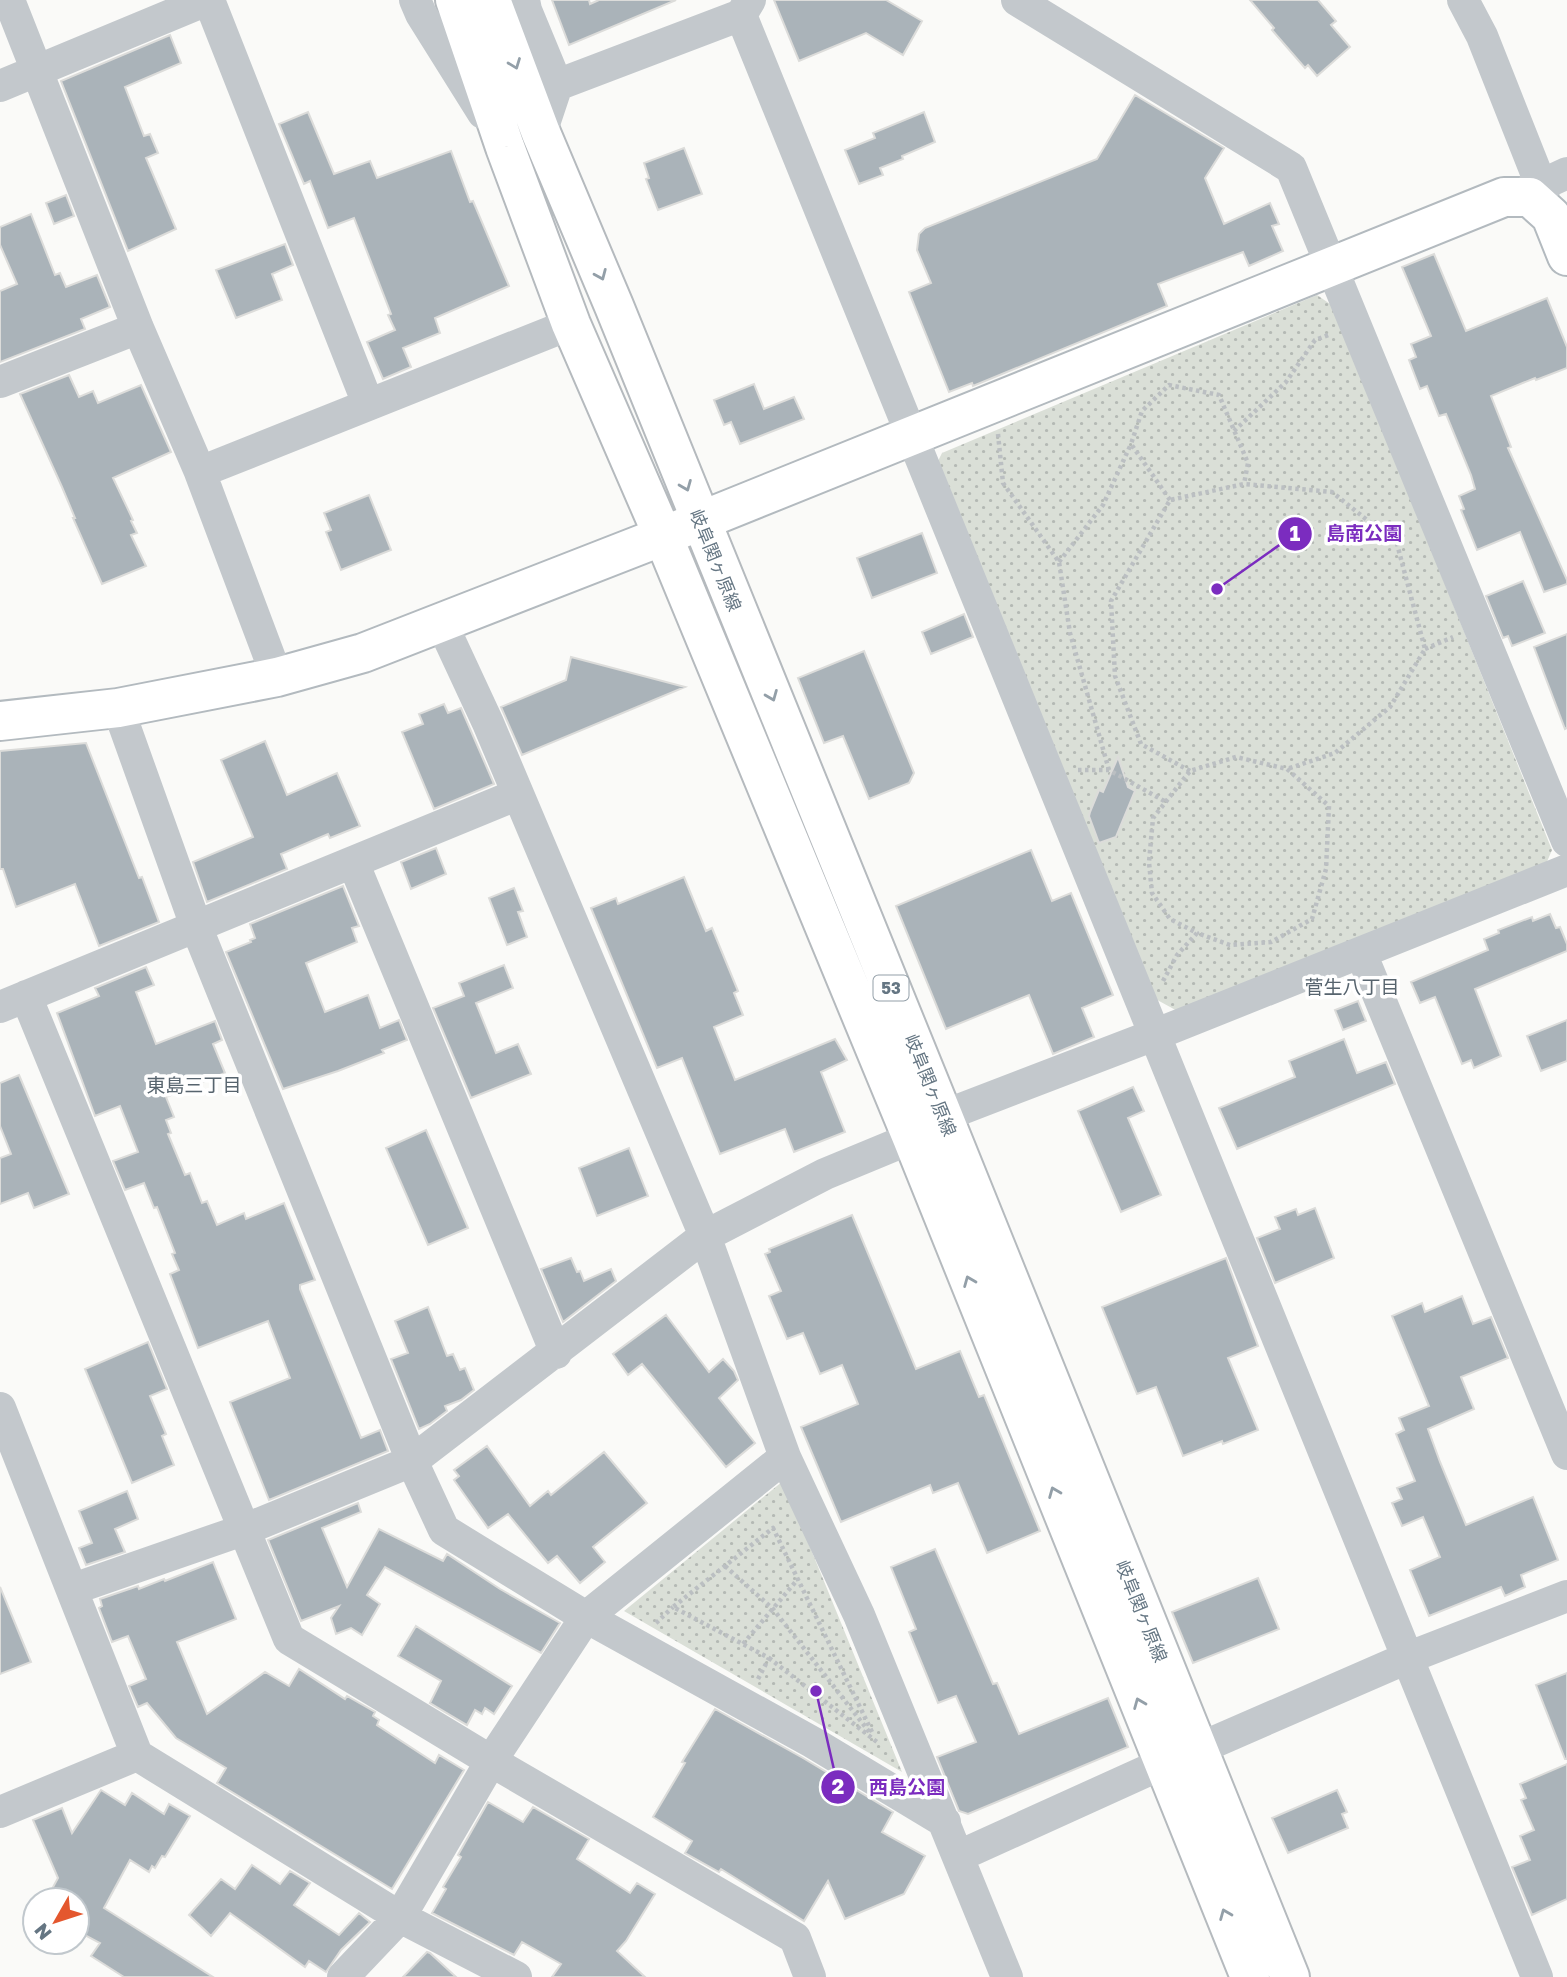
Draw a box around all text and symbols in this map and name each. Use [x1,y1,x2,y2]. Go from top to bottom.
one-way arrow [507,57,521,69]
one-way arrow [593,267,607,280]
one-way arrow [677,479,691,491]
street label: 岐阜関ヶ原線 [686,506,746,614]
callout: 島南公園 [1277,514,1416,554]
text: 1 [1290,520,1301,546]
text: 島南公園 [1326,521,1402,544]
one-way arrow [763,690,777,702]
district label: 菅生八丁目 [1304,975,1400,998]
road number: 53 [874,976,908,1000]
street label: 岐阜関ヶ原線 [901,1031,961,1139]
district label: 東島三丁目 [146,1073,242,1096]
one-way arrow [964,1276,978,1288]
one-way arrow [1049,1486,1063,1498]
street label: 岐阜関ヶ原線 [1112,1557,1172,1665]
one-way arrow [1134,1697,1148,1709]
callout: 西島公園 [820,1767,959,1807]
text: 2 [832,1773,845,1799]
text: 西島公園 [869,1775,945,1798]
north arrow [21,1886,91,1956]
one-way arrow [1219,1908,1233,1920]
text: N [29,1919,56,1945]

